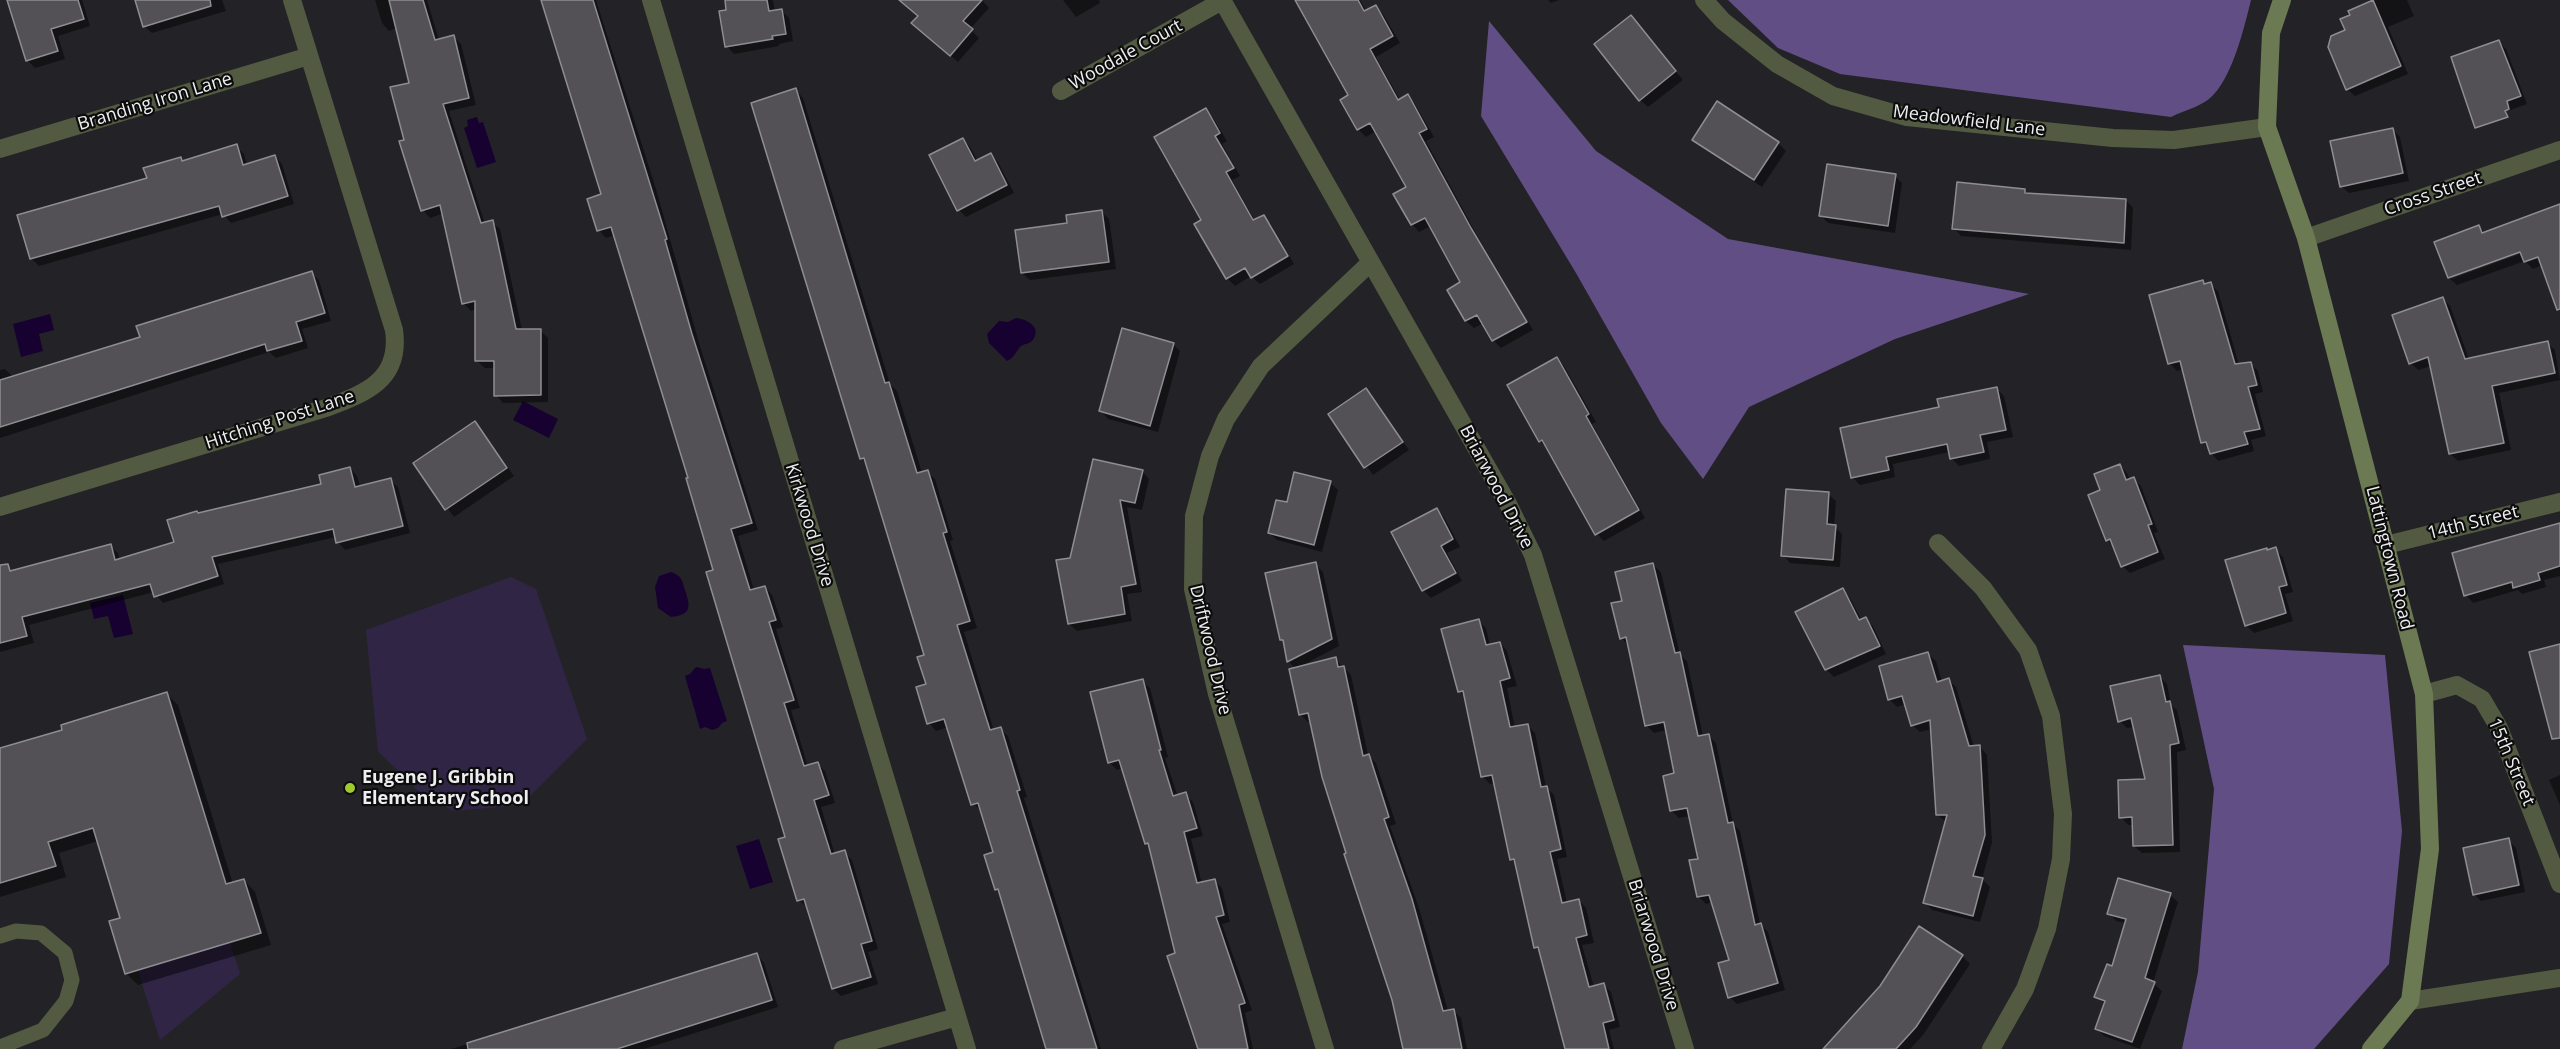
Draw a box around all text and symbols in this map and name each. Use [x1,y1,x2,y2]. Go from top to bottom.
street label: Woodale Court [1066,15,1186,95]
street label: Branding Iron Lane [75,68,235,136]
street label: Meadowfield Lane [1891,101,2047,141]
street label: Cross Street [2381,167,2485,221]
street label: Hitching Post Lane [203,386,357,454]
street label: Briarwood Drive [1454,422,1538,552]
street label: Kirkwood Drive [780,461,838,589]
street label: Lattingtown Road [2361,484,2417,632]
street label: 14th Street [2425,501,2521,545]
street label: Driftwood Drive [1185,583,1235,717]
street label: 15th Street [2483,715,2539,809]
place label: Eugene J. Gribbin Elementary School [362,767,529,810]
marker: Eugene J. Gribbin Elementary School [343,781,357,795]
street label: Briarwood Drive [1623,877,1683,1013]

